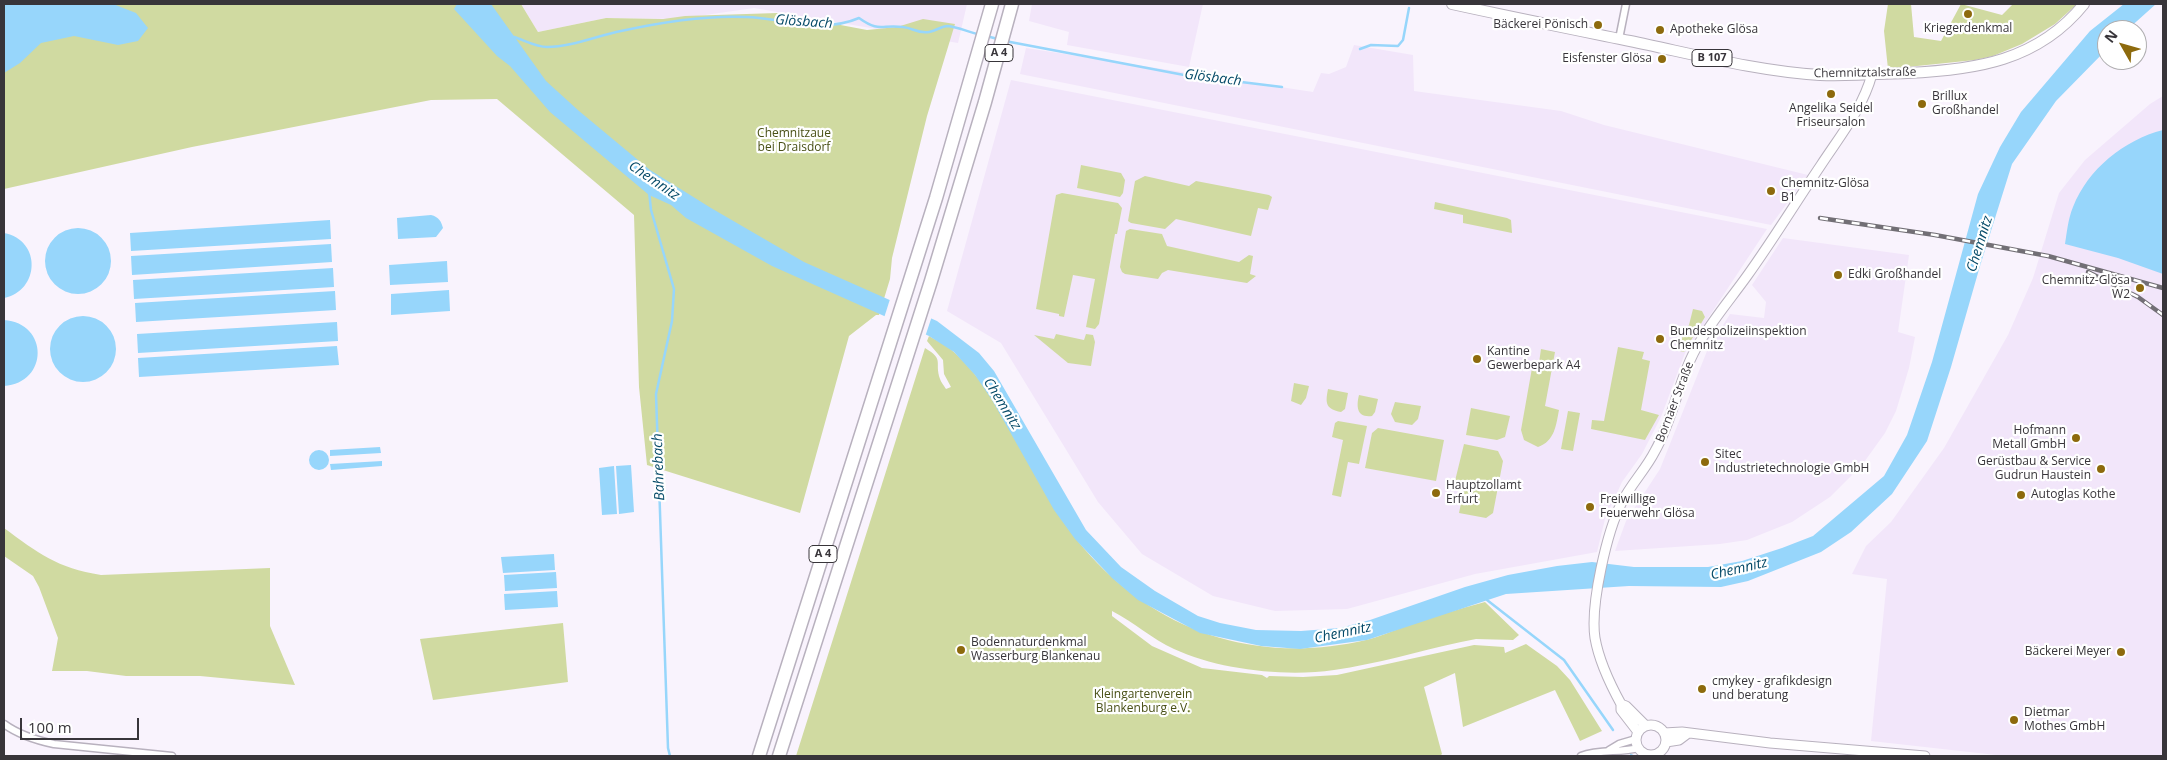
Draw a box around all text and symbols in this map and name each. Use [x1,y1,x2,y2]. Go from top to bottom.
marker: Kriegerdenkmal [1962,8,1974,20]
water label: Glösbach [775,12,833,32]
place label: Bäckerei Pönisch [1493,18,1588,32]
marker: Bäckerei Pönisch [1592,19,1604,31]
north arrow [2097,20,2147,70]
place label: Kriegerdenkmal [1924,22,2012,36]
place label: Apotheke Glösa [1670,23,1758,37]
marker: Apotheke Glösa [1654,24,1666,36]
text: N [2100,26,2122,46]
road number: A 4 [985,44,1013,62]
road number: B 107 [1692,49,1732,66]
place label: Eisfenster Glösa [1562,52,1652,66]
marker: Eisfenster Glösa [1656,53,1668,65]
street label: Chemnitztalstraße [1813,65,1917,81]
water label: Glösbach [1183,66,1243,90]
marker: Angelika Seidel Friseursalon [1825,88,1837,100]
place label: Brillux Großhandel [1932,90,1999,118]
marker: Brillux Großhandel [1916,98,1928,110]
place label: Angelika Seidel Friseursalon [1789,102,1873,130]
park label: Chemnitzaue bei Draisdorf [757,127,831,155]
water label: Chemnitz [625,158,683,204]
place label: Chemnitz-Glösa B1 [1781,177,1869,205]
marker: Chemnitz-Glösa B1 [1765,185,1777,197]
water label: Chemnitz [1964,214,1996,274]
place label: Edki Großhandel [1848,268,1941,282]
marker: Edki Großhandel [1832,269,1844,281]
place label: Chemnitz-Glösa W2 [2042,274,2130,302]
marker: Chemnitz-Glösa W2 [2134,282,2146,294]
place label: Bundespolizeiinspektion Chemnitz [1670,325,1807,353]
marker: Bundespolizeiinspektion Chemnitz [1654,333,1666,345]
place label: Kantine Gewerbepark A4 [1487,345,1580,373]
marker: Kantine Gewerbepark A4 [1471,353,1483,365]
street label: Bornaer Straße [1653,360,1697,444]
water label: Chemnitz [980,375,1024,433]
place label: Hofmann Metall GmbH [1992,424,2066,452]
marker: Hofmann Metall GmbH [2070,432,2082,444]
water label: Bahrebach [649,433,669,501]
place label: Sitec Industrietechnologie GmbH [1715,448,1869,476]
place label: Gerüstbau & Service Gudrun Haustein [1977,455,2091,483]
marker: Sitec Industrietechnologie GmbH [1699,456,1711,468]
marker: Gerüstbau & Service Gudrun Haustein [2095,463,2107,475]
place label: Hauptzollamt Erfurt [1446,479,1521,507]
marker: Hauptzollamt Erfurt [1430,487,1442,499]
place label: Autoglas Kothe [2031,488,2115,502]
marker: Autoglas Kothe [2015,489,2027,501]
place label: Freiwillige Feuerwehr Glösa [1600,493,1695,521]
marker: Freiwillige Feuerwehr Glösa [1584,501,1596,513]
road number: A 4 [809,546,837,562]
water label: Chemnitz [1709,554,1769,584]
water label: Chemnitz [1313,619,1373,647]
place label: Bodennaturdenkmal Wasserburg Blankenau [971,636,1100,664]
marker: Bodennaturdenkmal Wasserburg Blankenau [955,644,967,656]
place label: Bäckerei Meyer [2025,645,2111,659]
marker: Bäckerei Meyer [2115,646,2127,658]
place label: cmykey - grafikdesign und beratung [1712,675,1832,703]
marker: cmykey - grafikdesign und beratung [1696,683,1708,695]
park label: Kleingartenverein Blankenburg e.V. [1094,688,1192,716]
place label: Dietmar Mothes GmbH [2024,706,2105,734]
scale bar [22,708,141,740]
marker: Dietmar Mothes GmbH [2008,714,2020,726]
text: 100 m [28,717,72,737]

